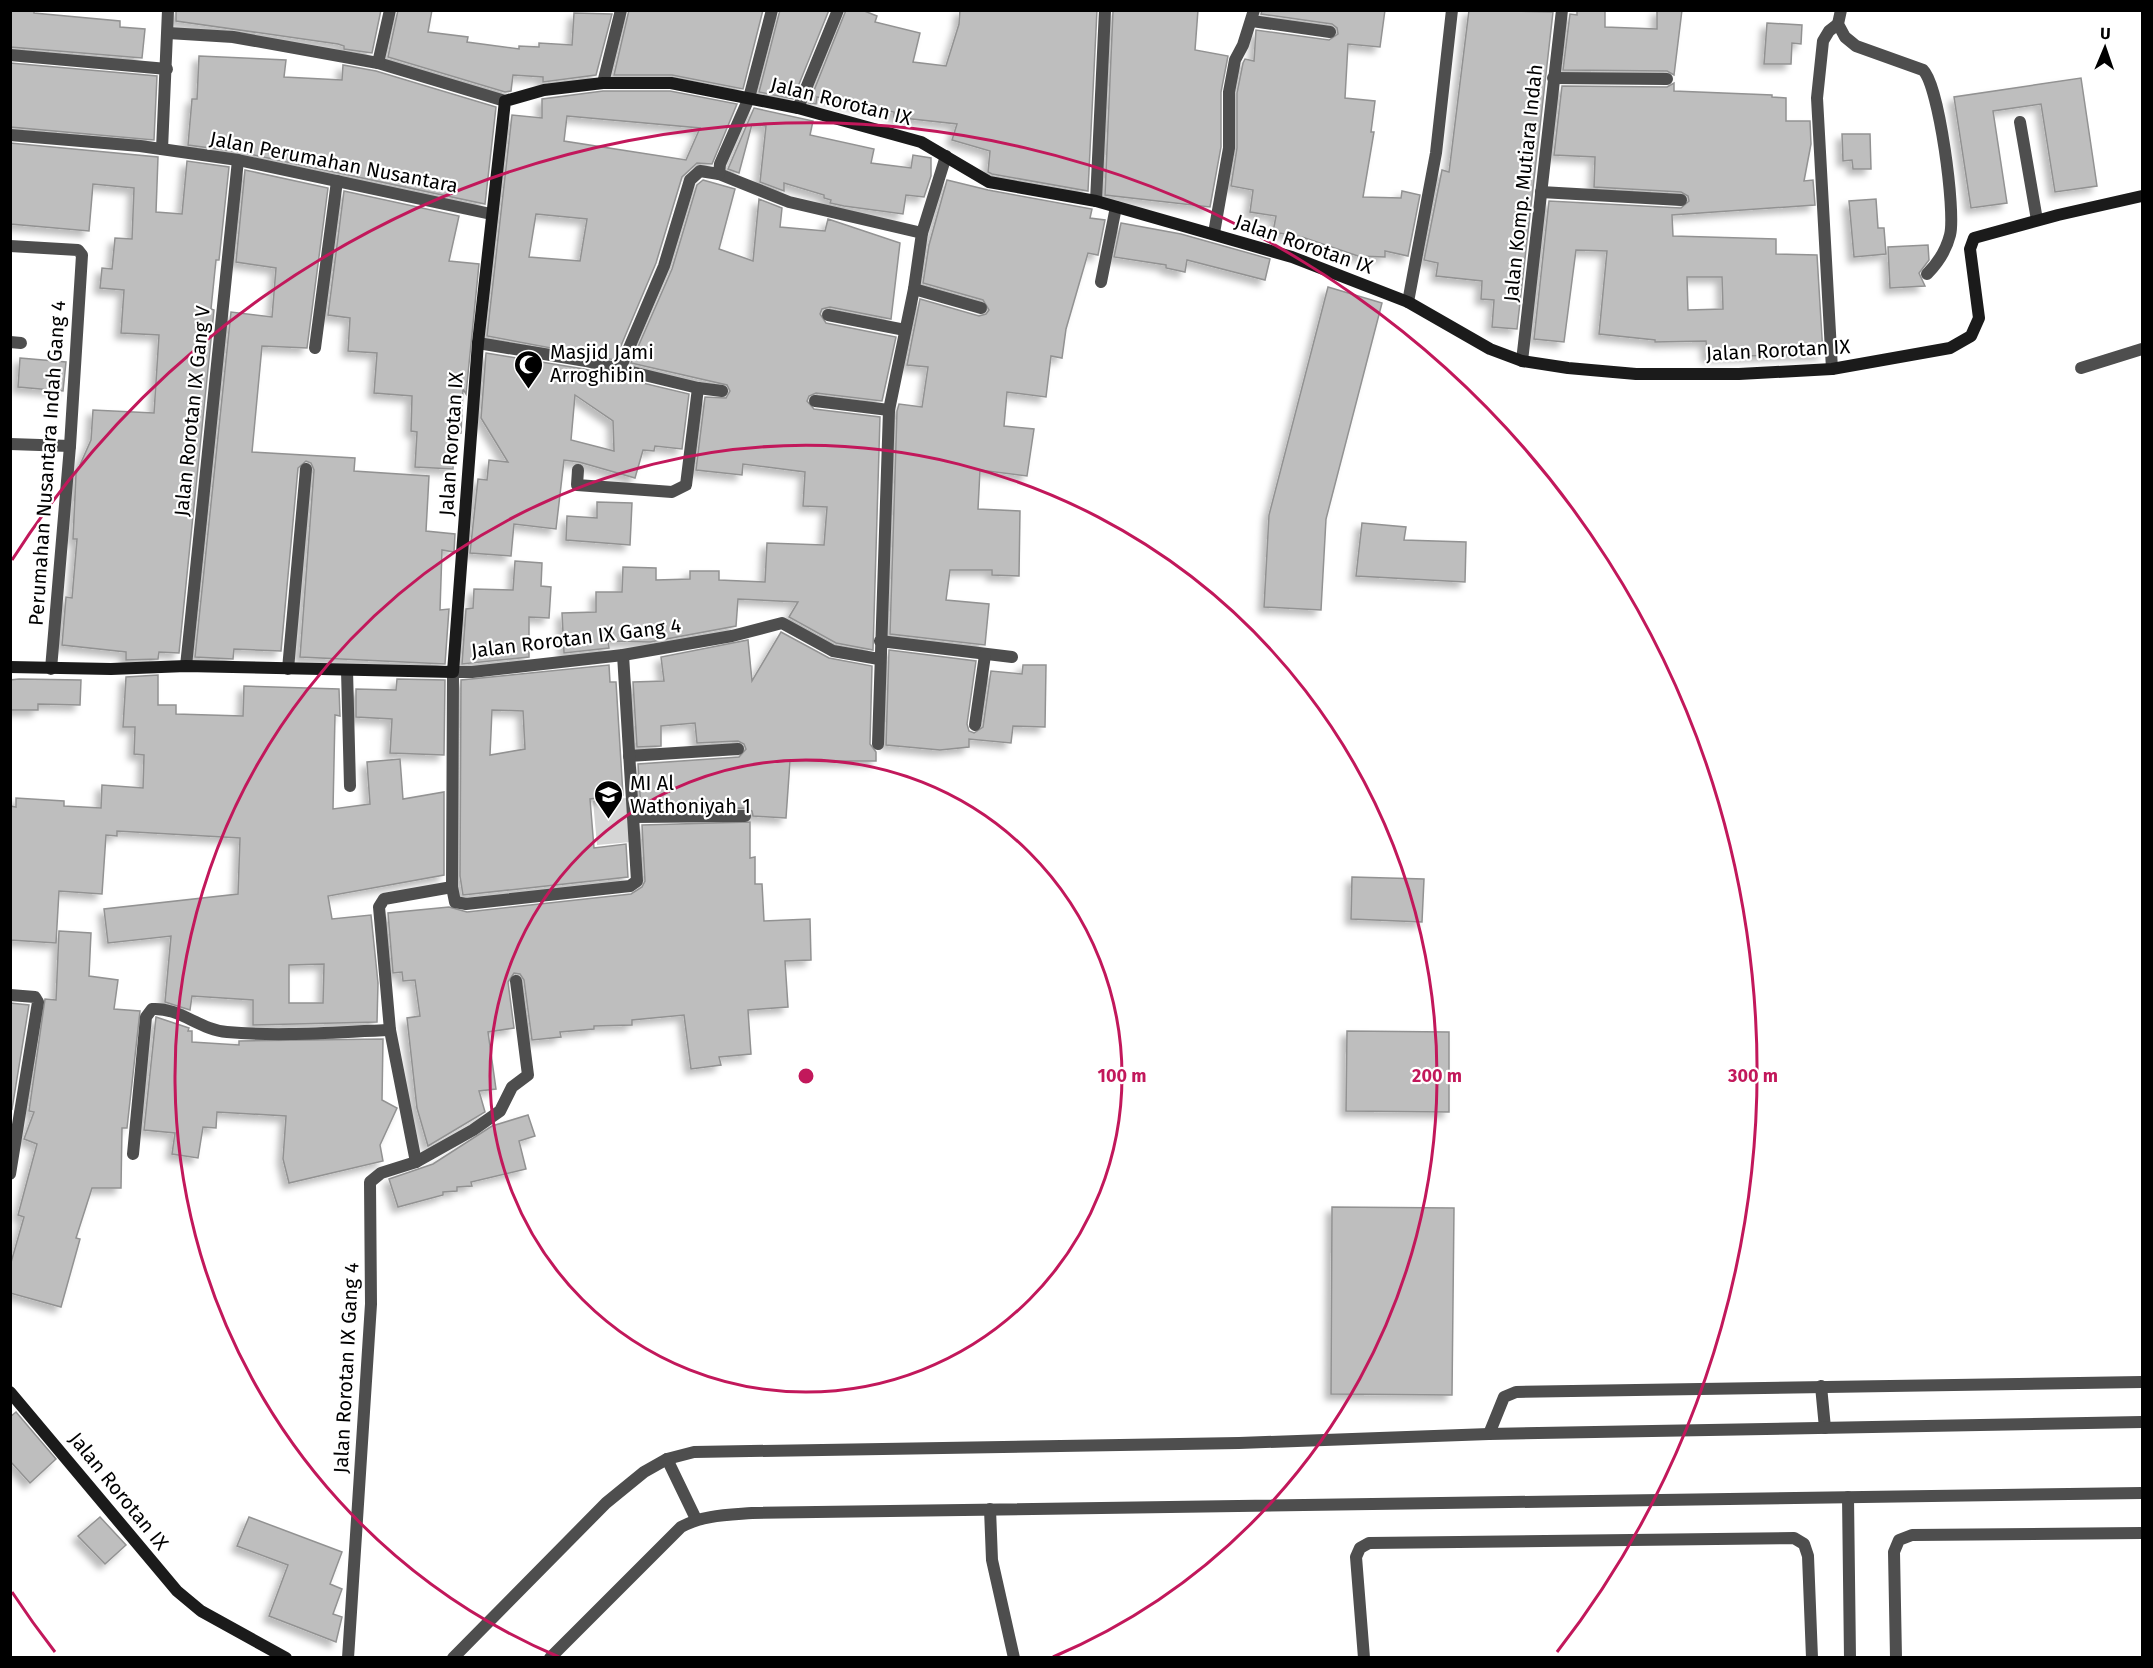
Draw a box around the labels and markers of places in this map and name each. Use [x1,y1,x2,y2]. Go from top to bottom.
place label: Masjid Jami Arroghibin [550,340,654,387]
mosque icon: Masjid Jami Arroghibin [513,348,545,390]
place label: MI Al Wathoniyah 1 [630,771,751,818]
school or university icon: MI Al Wathoniyah 1 [593,778,625,820]
centre of rings [796,1066,816,1086]

